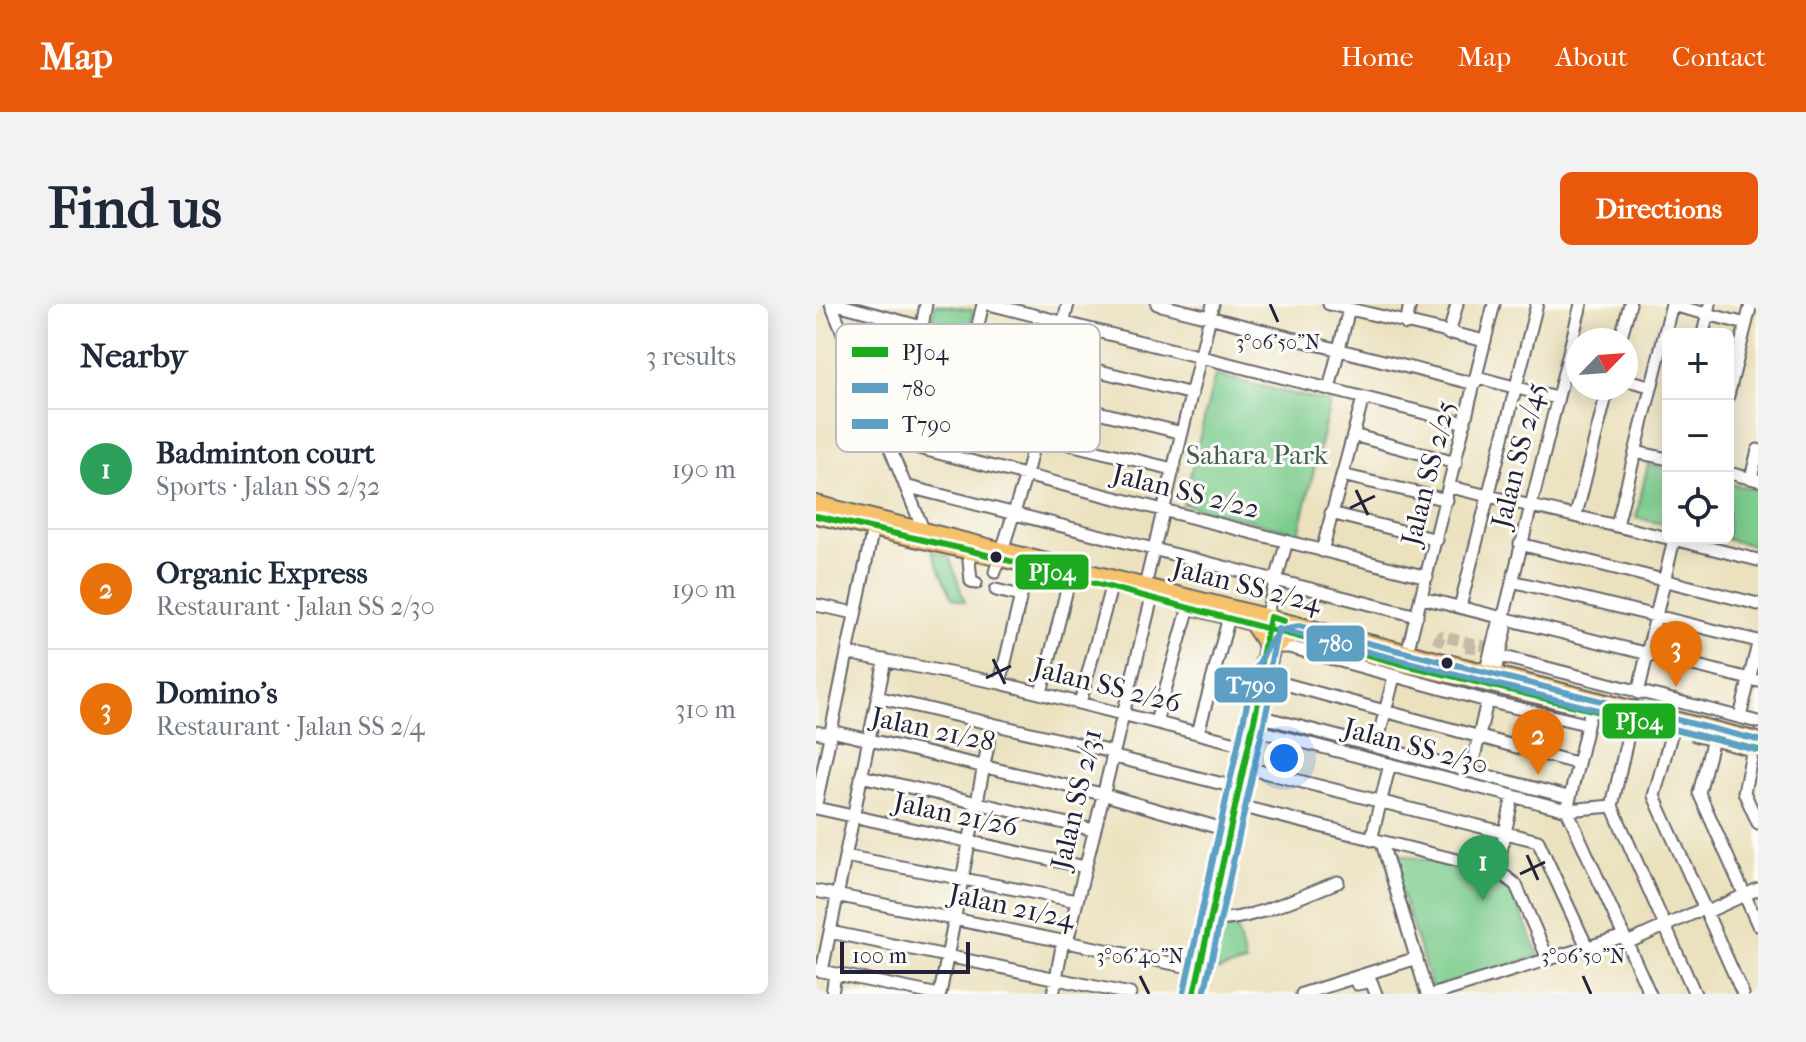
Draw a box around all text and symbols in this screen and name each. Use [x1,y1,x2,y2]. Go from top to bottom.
text: Map [40,34,113,79]
text: Home [1341,40,1414,73]
text: Map [1458,40,1511,73]
text: About [1555,40,1628,73]
text: Contact [1672,40,1766,73]
button: Directions [1560,172,1758,245]
text: Find us [48,176,222,241]
legend [836,324,1100,452]
north arrow [1566,328,1638,400]
map controls [1662,328,1734,544]
button: + [1662,328,1734,400]
text: 3°06'50"N [1236,331,1320,354]
text: Nearby [80,336,187,376]
text: PJ04 [902,340,949,366]
text: 3 results [646,341,736,372]
text: 780 [902,376,936,402]
street label: Jalan SS 2/45 [1483,379,1552,533]
street label: Jalan SS 2/25 [1394,397,1462,551]
button: − [1662,400,1734,472]
text: T790 [902,412,951,438]
text: Badminton court [156,436,375,471]
park label: Sahara Park [1186,438,1329,471]
text: 1 [101,454,111,485]
text: 190 m [672,454,736,485]
street label: Jalan SS 2/22 [1107,456,1263,525]
text: Sports · Jalan SS 2/32 [156,471,380,502]
button: locate [1662,472,1734,544]
unlabelled marker [988,549,1004,565]
street label: Jalan SS 2/24 [1167,550,1327,620]
line badge: PJ04 [1014,553,1090,591]
text: Organic Express [156,556,368,591]
text: PJ04 [1029,560,1076,586]
text: 2 [99,574,113,605]
text: 190 m [672,574,736,605]
text: Restaurant · Jalan SS 2/30 [156,591,435,622]
pin: 3 [1650,621,1702,687]
line badge: 780 [1305,624,1366,663]
text: 780 [1318,631,1353,657]
street label: Jalan SS 2/26 [1028,650,1185,720]
unlabelled marker [1439,655,1455,671]
line badge: T790 [1213,666,1289,704]
text: T790 [1225,673,1276,699]
text: Domino's [156,676,278,711]
text: 3 [101,694,111,725]
text: 310 m [675,694,736,725]
street label: Jalan 21/28 [866,699,998,758]
line badge: PJ04 [1601,702,1677,740]
pin: 2 [1512,709,1564,775]
text: PJ04 [1616,709,1663,735]
street label: Jalan SS 2/30 [1338,710,1492,781]
text: Restaurant · Jalan SS 2/4 [156,711,425,742]
street label: Jalan SS 2/31 [1043,725,1108,875]
your location [1264,738,1304,778]
street label: Jalan 21/26 [889,784,1022,843]
pin: 1 [1457,835,1509,901]
street label: Jalan 21/24 [944,876,1079,936]
scale bar [840,938,970,974]
text: 100 m [852,943,907,969]
text: 3°06'40"N [1096,945,1184,968]
text: 3°06'50"N [1541,945,1625,968]

